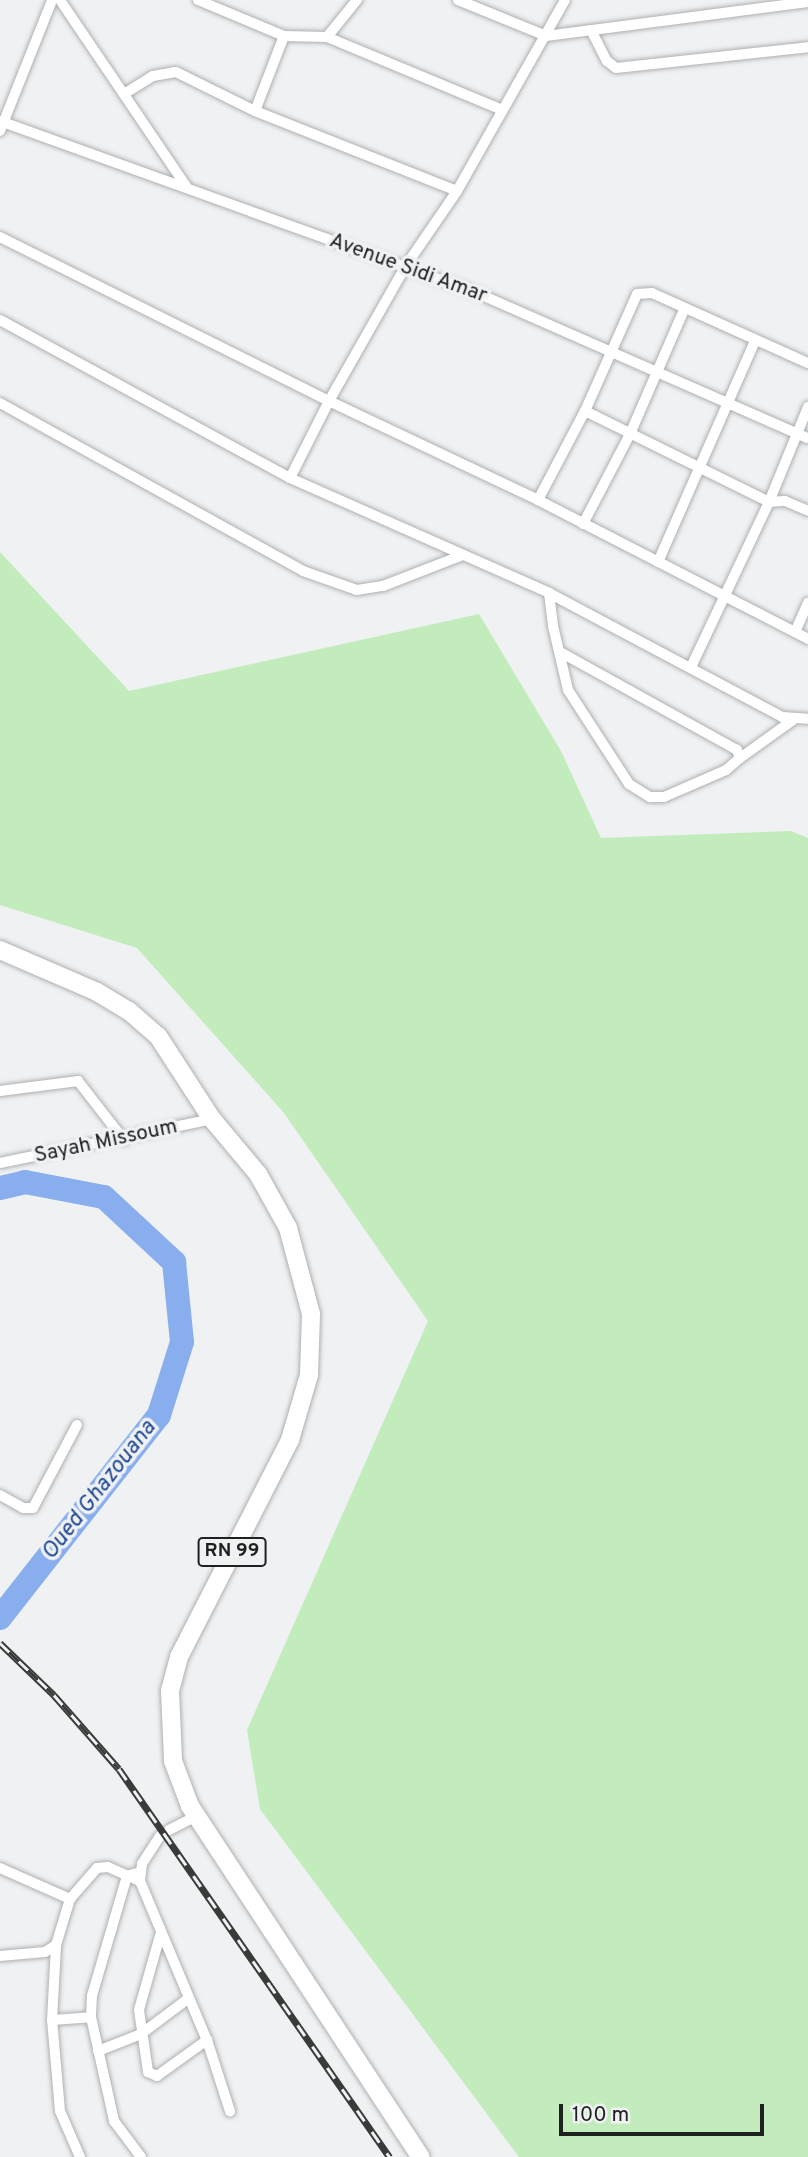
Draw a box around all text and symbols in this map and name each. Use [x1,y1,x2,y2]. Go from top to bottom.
street label: Avenue Sidi Amar [325,229,491,309]
street label: Sayah Missoum [32,1115,180,1169]
water label: Oued Ghazouana [37,1416,163,1566]
road number: RN 99 [197,1536,267,1568]
scale bar [563,2090,768,2134]
text: 100 m [572,2102,629,2129]

